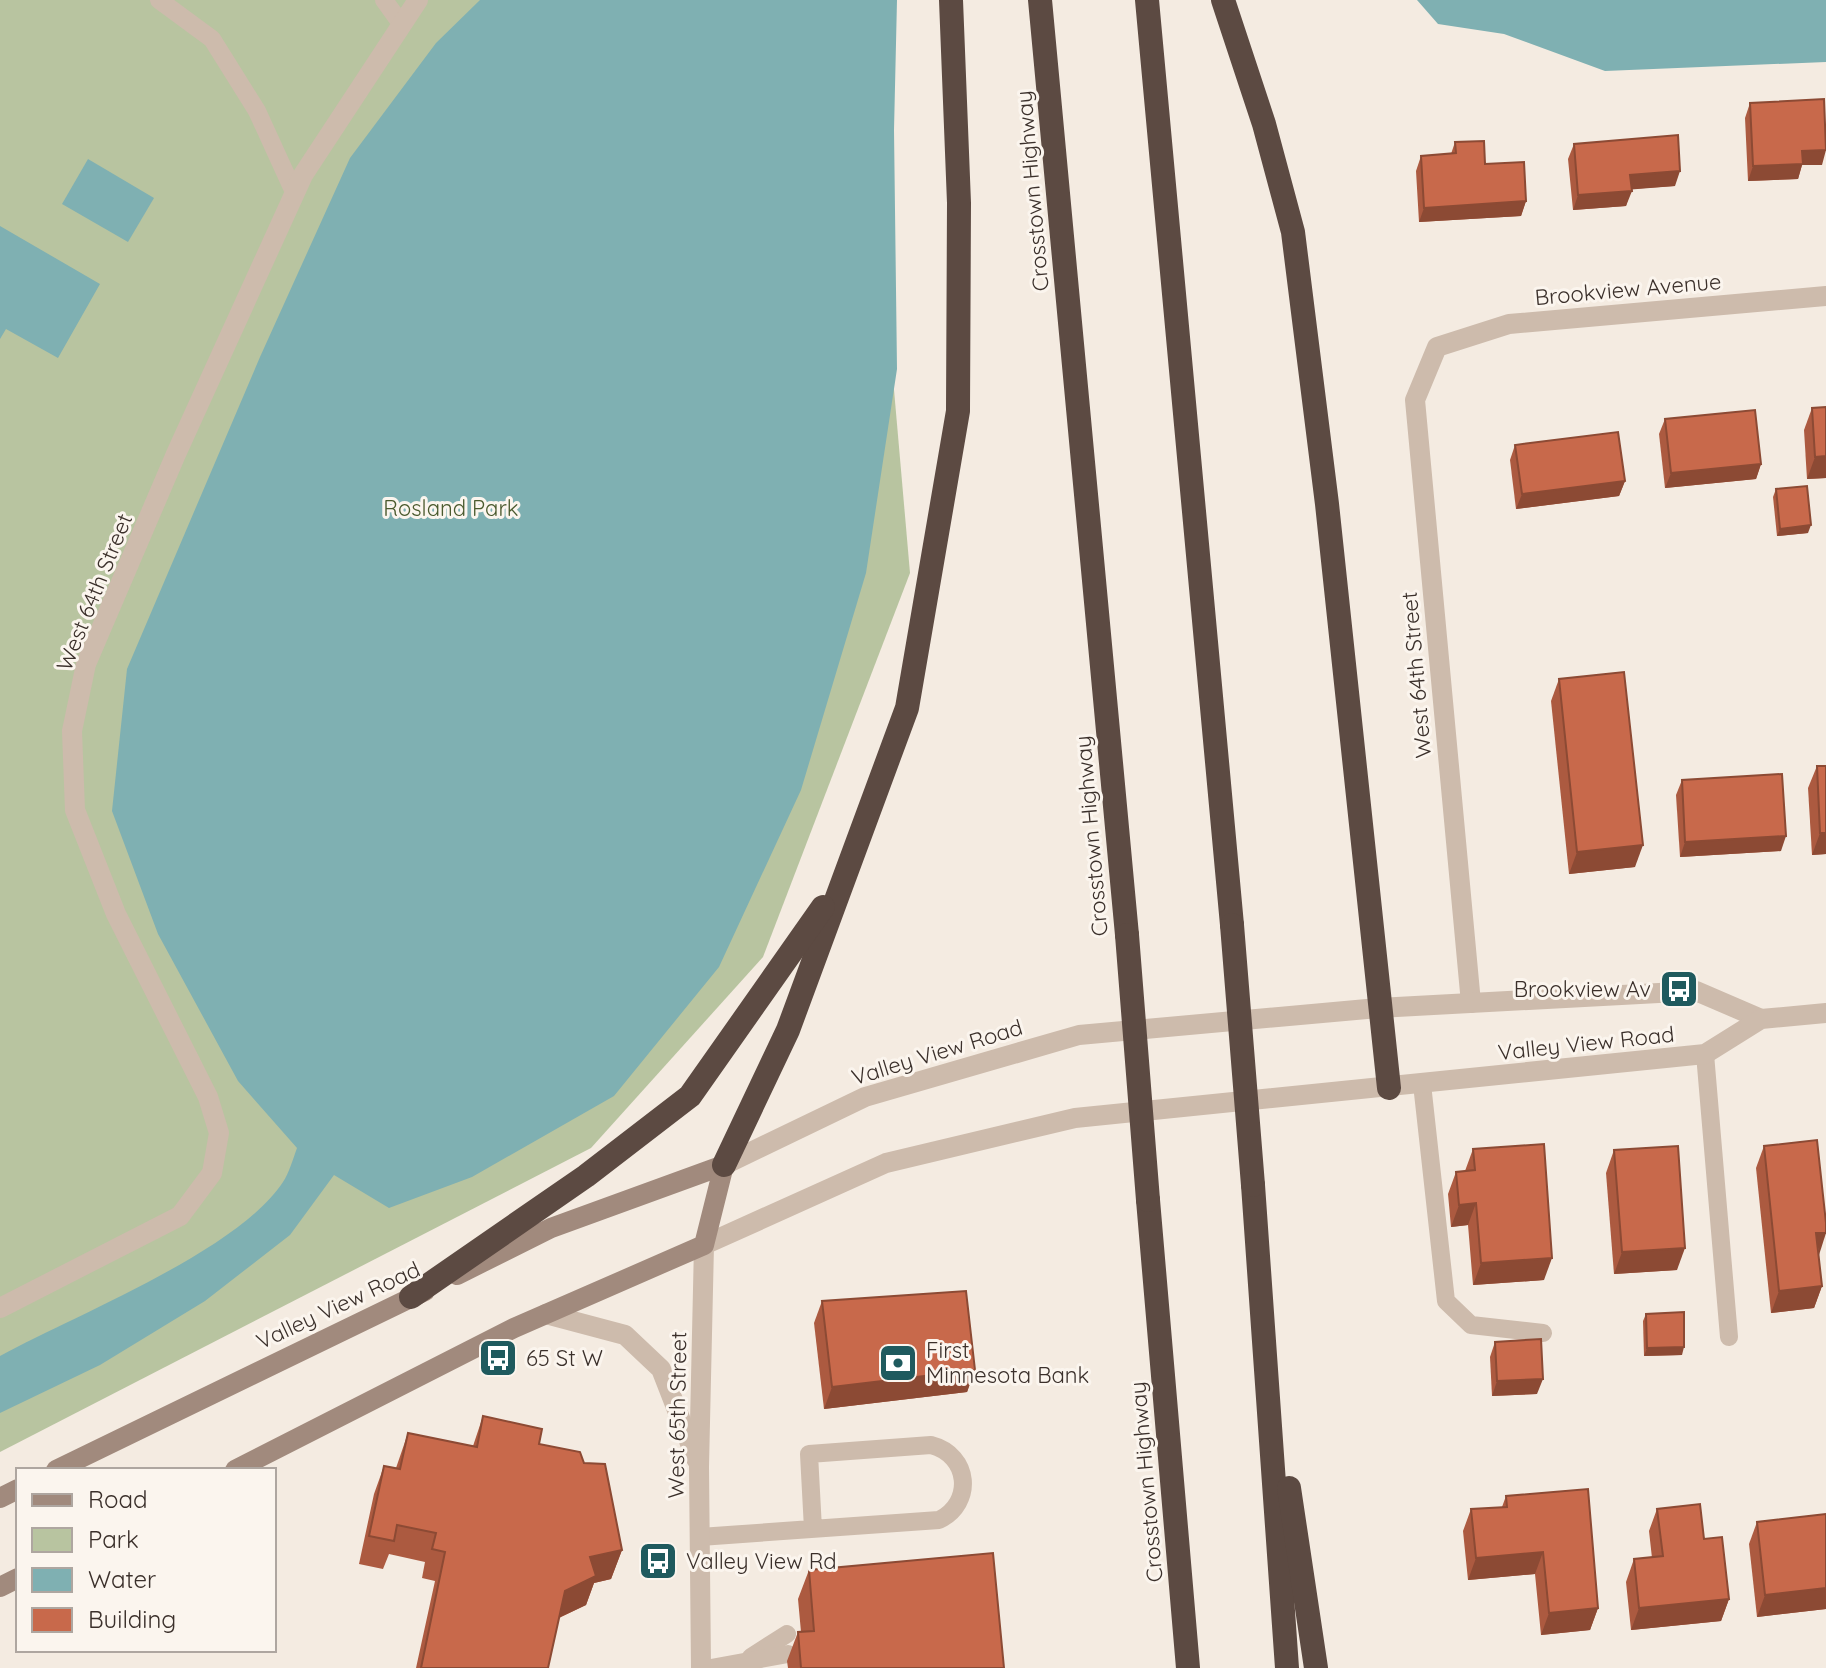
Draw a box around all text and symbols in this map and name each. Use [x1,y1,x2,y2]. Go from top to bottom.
street label: Crosstown Highway [1009,89,1055,293]
street label: Brookview Avenue [1534,267,1722,311]
park label: Rosland Park [383,494,519,522]
street label: West 64th Street [50,509,138,675]
street label: West 64th Street [1395,591,1437,759]
street label: Crosstown Highway [1068,734,1114,938]
bus stop icon: Brookview Av [1658,968,1700,1010]
place label: Brookview Av [1514,975,1651,1003]
street label: Valley View Road [848,1013,1026,1091]
street label: Valley View Road [1496,1020,1676,1066]
street label: Valley View Road [252,1255,424,1355]
street label: West 65th Street [662,1331,692,1499]
place label: First Minnesota Bank [926,1336,1089,1389]
bus stop icon: 65 St W [477,1337,519,1379]
bank icon: First Minnesota Bank [877,1342,919,1384]
place label: 65 St W [526,1344,603,1372]
street label: Crosstown Highway [1123,1380,1169,1584]
legend [16,1468,276,1652]
text: Road [88,1484,148,1514]
text: Park [88,1524,139,1554]
bus stop icon: Valley View Rd [637,1540,679,1582]
place label: Valley View Rd [686,1547,837,1575]
text: Water [88,1564,156,1594]
text: Building [88,1604,176,1634]

